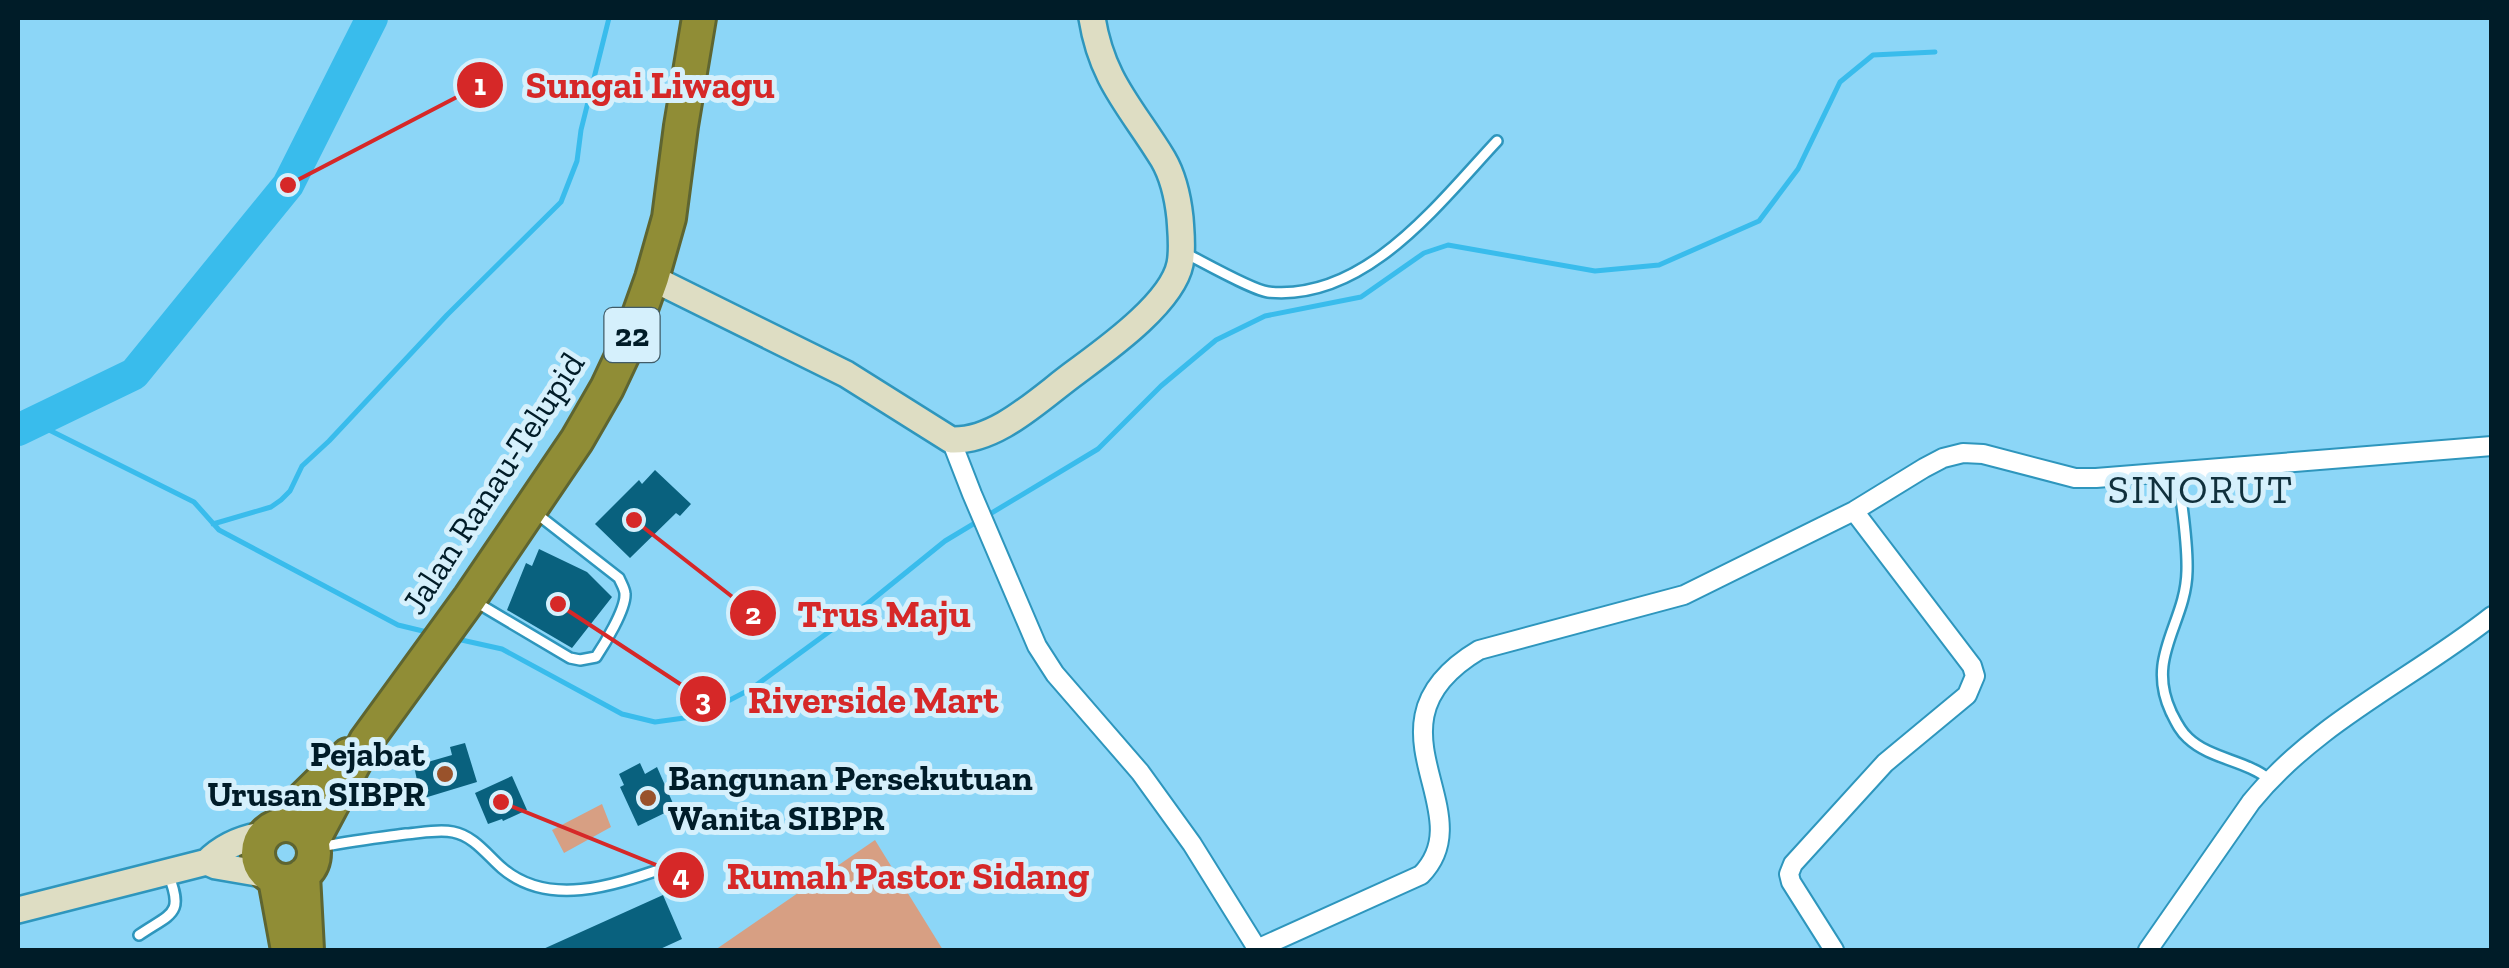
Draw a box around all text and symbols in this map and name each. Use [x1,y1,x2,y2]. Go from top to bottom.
callout: Sungai Liwagu [455,51,794,119]
text: Sungai Liwagu [525,62,775,108]
text: 1 [474,67,486,103]
road number: 22 [604,308,660,362]
street label: Jalan Ranau-Telupid [393,344,593,622]
district label: SINORUT [2107,465,2295,513]
callout: Trus Maju [728,579,991,647]
text: Trus Maju [797,591,971,637]
text: 2 [745,596,761,632]
callout: Riverside Mart [678,665,1019,733]
text: Riverside Mart [748,677,999,723]
text: 3 [695,682,711,718]
place label: Pejabat Urusan SIBPR [207,733,426,815]
place label: Bangunan Persekutuan Wanita SIBPR [668,757,1033,839]
marker: Pejabat Urusan SIBPR [434,763,456,785]
marker: Bangunan Persekutuan Wanita SIBPR [637,787,659,809]
callout: Rumah Pastor Sidang [656,841,1109,909]
text: Rumah Pastor Sidang [727,853,1090,899]
text: 4 [672,858,690,894]

